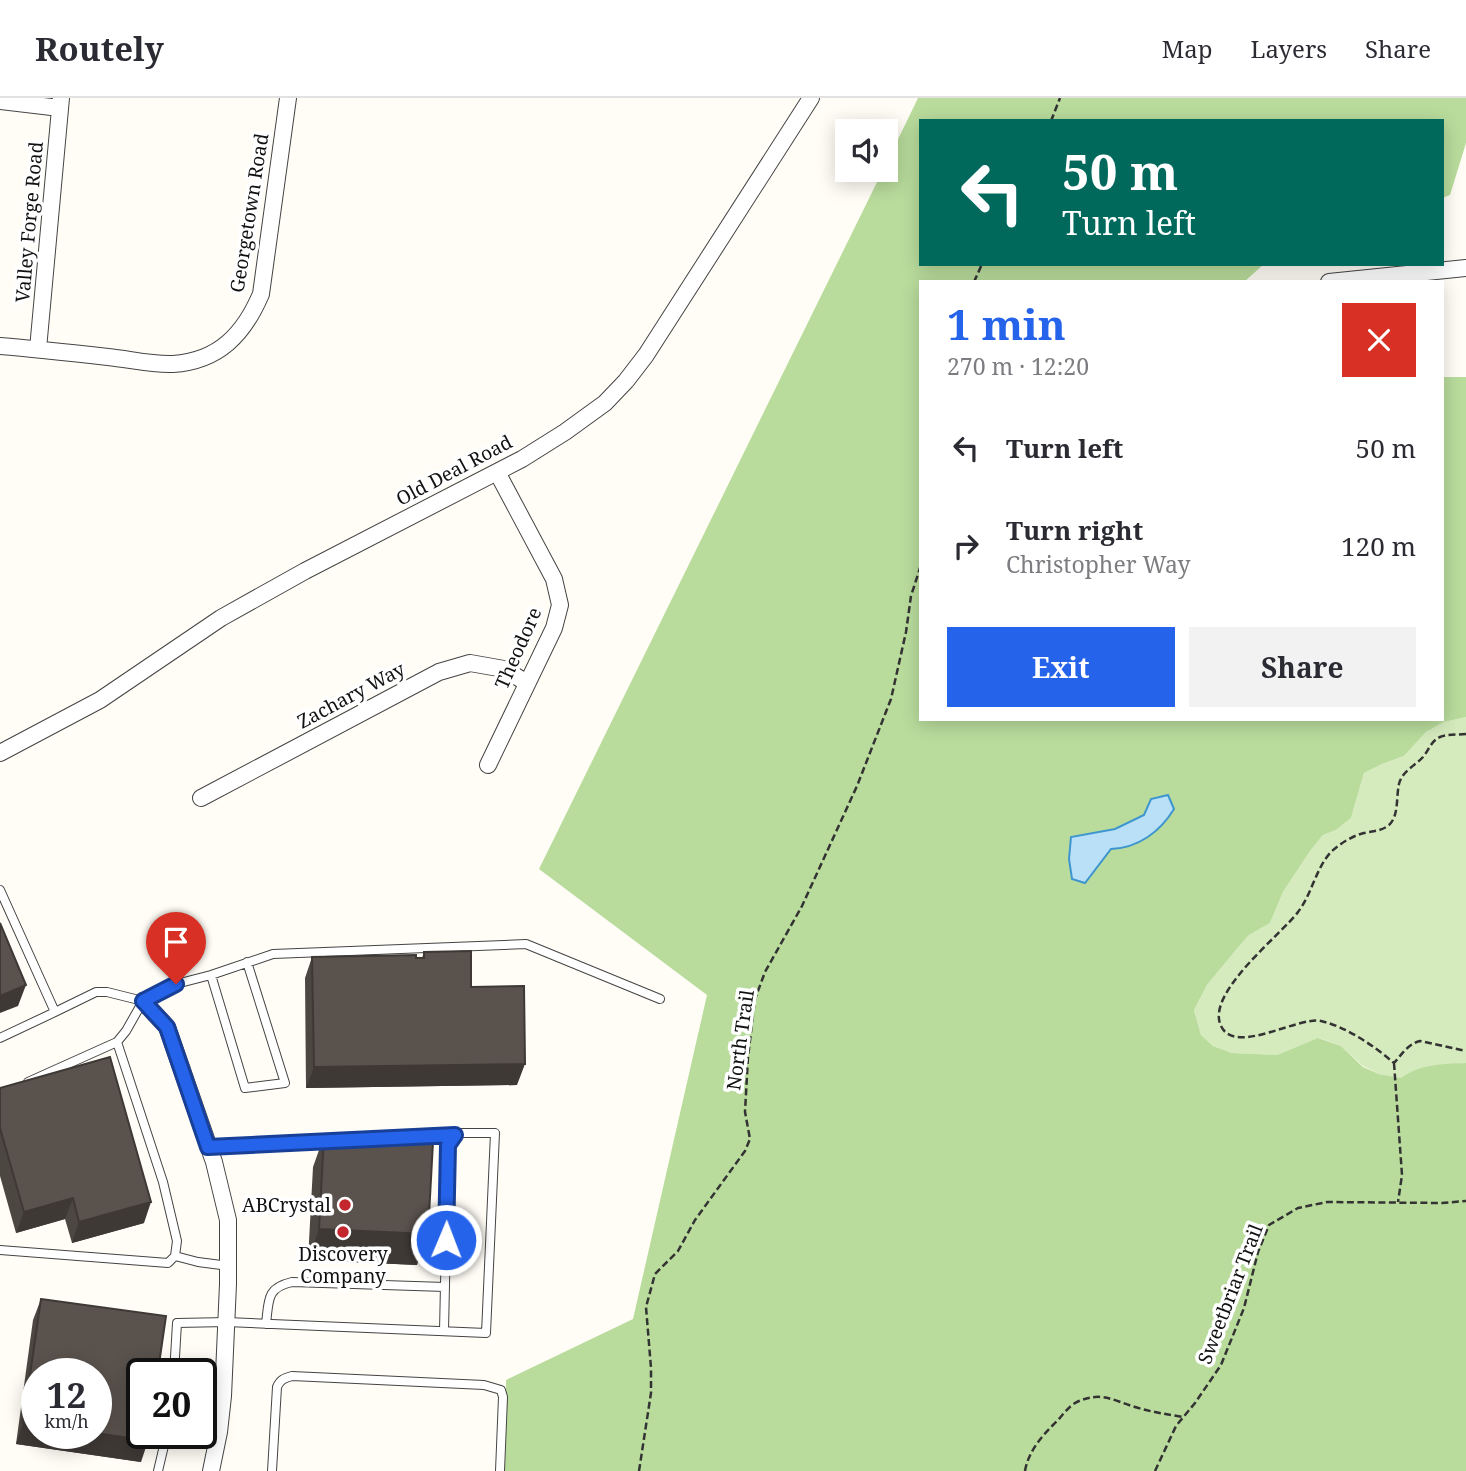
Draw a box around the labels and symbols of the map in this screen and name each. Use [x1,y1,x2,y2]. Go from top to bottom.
street label: Georgetown Road [224,131,274,295]
street label: Valley Forge Road [9,140,49,304]
street label: Old Deal Road [391,428,517,511]
street label: Theodore [489,603,547,693]
street label: Zachary Way [293,656,410,734]
pin [146,912,206,984]
street label: North Trail [720,988,760,1092]
place label: ABCrystal [242,1192,331,1218]
marker: ABCrystal [337,1197,353,1213]
position arrow [409,1203,483,1277]
street label: Sweetbriar Trail [1191,1220,1269,1368]
marker: Discovery Company [335,1224,351,1240]
place label: Discovery Company [298,1241,388,1289]
speed limit sign: 20 [126,1358,217,1449]

